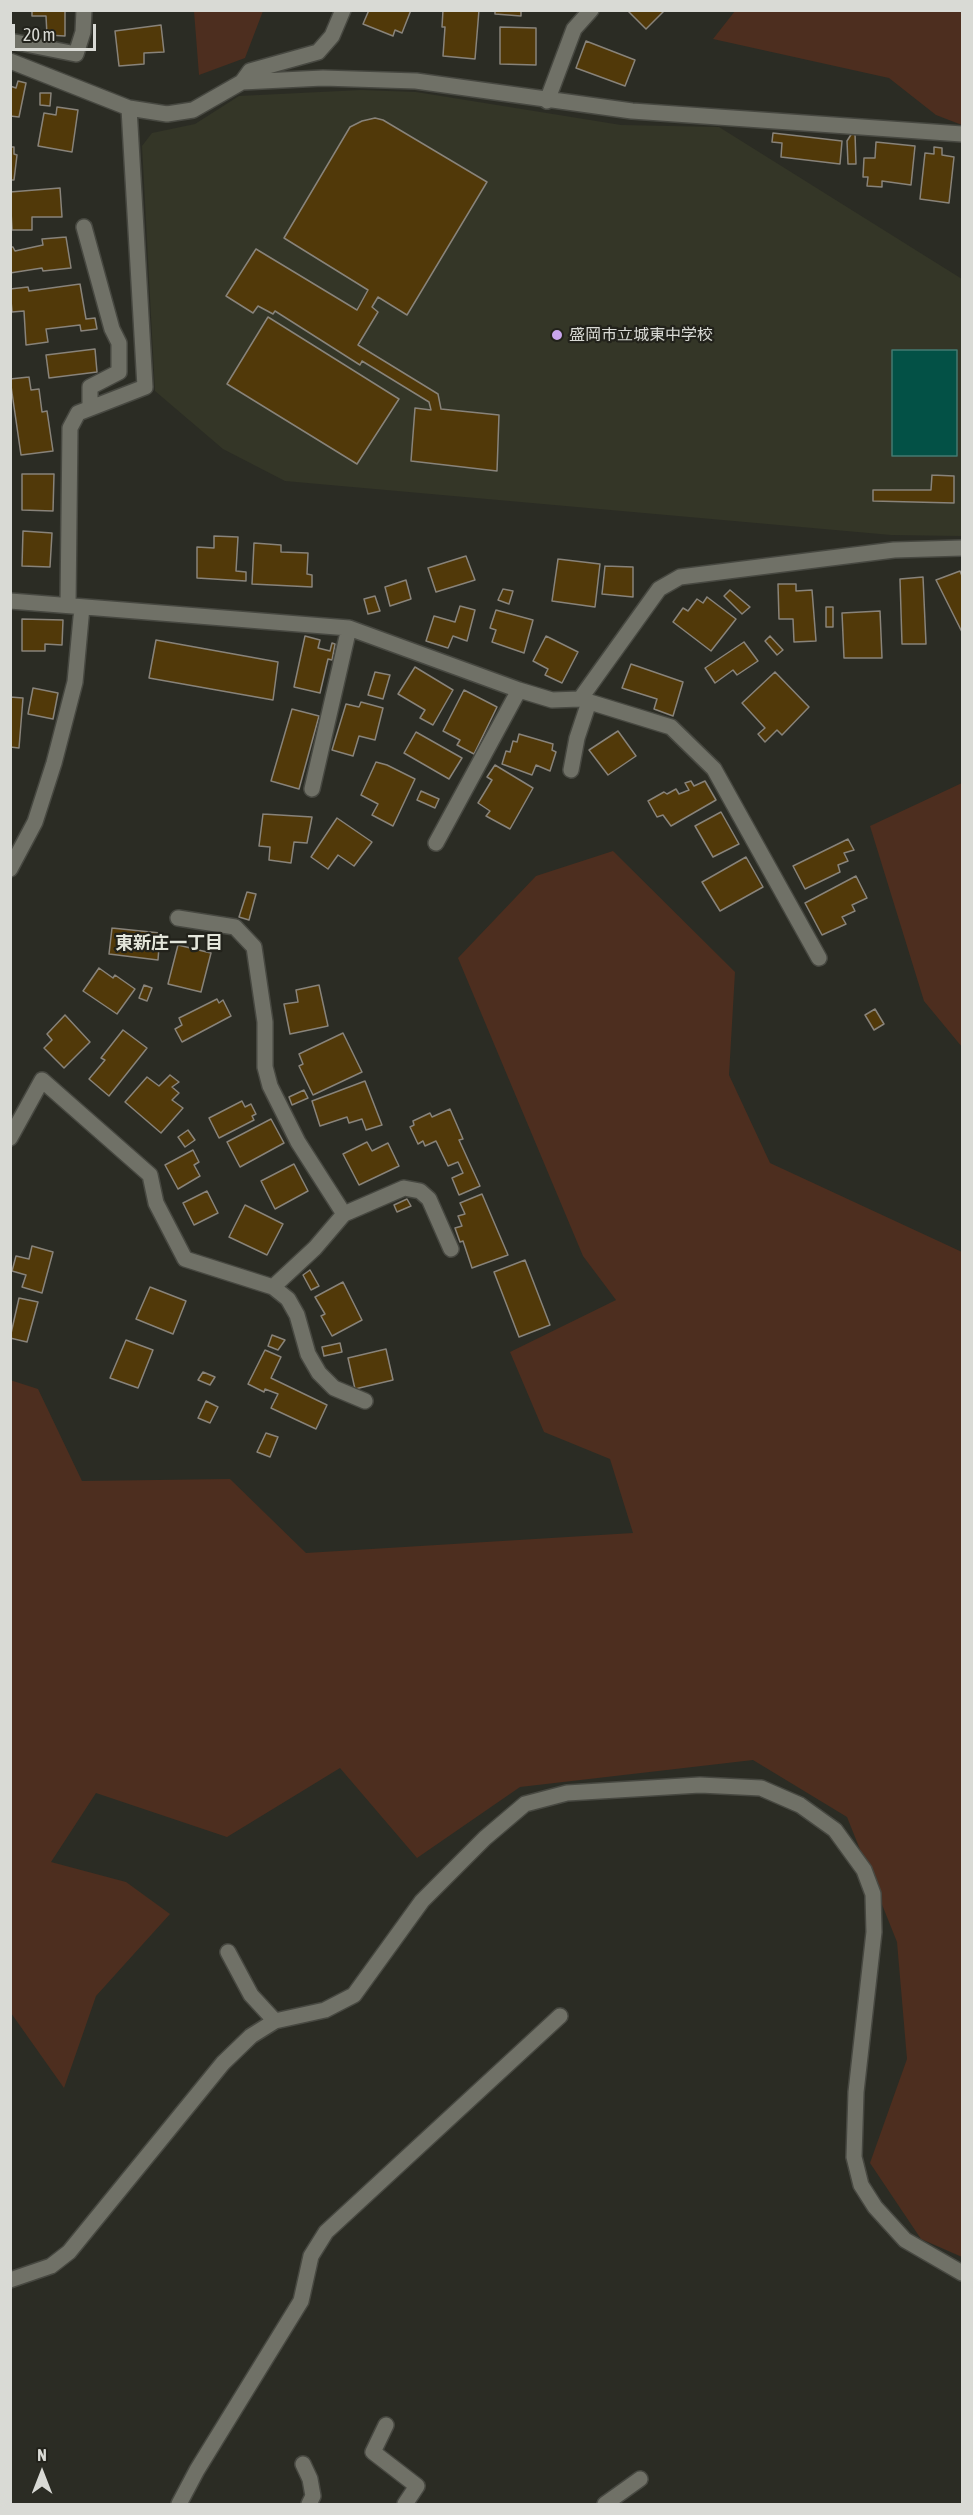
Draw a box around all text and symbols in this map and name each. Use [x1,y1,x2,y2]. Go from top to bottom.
scale bar [15,12,99,50]
text: 20 m [23,24,55,45]
place label: 盛岡市立城東中学校 [569,325,713,345]
marker: 盛岡市立城東中学校 [550,328,564,342]
district label: 東新庄一丁目 [115,932,223,954]
north arrow [12,2443,72,2503]
text: N [37,2446,47,2464]

